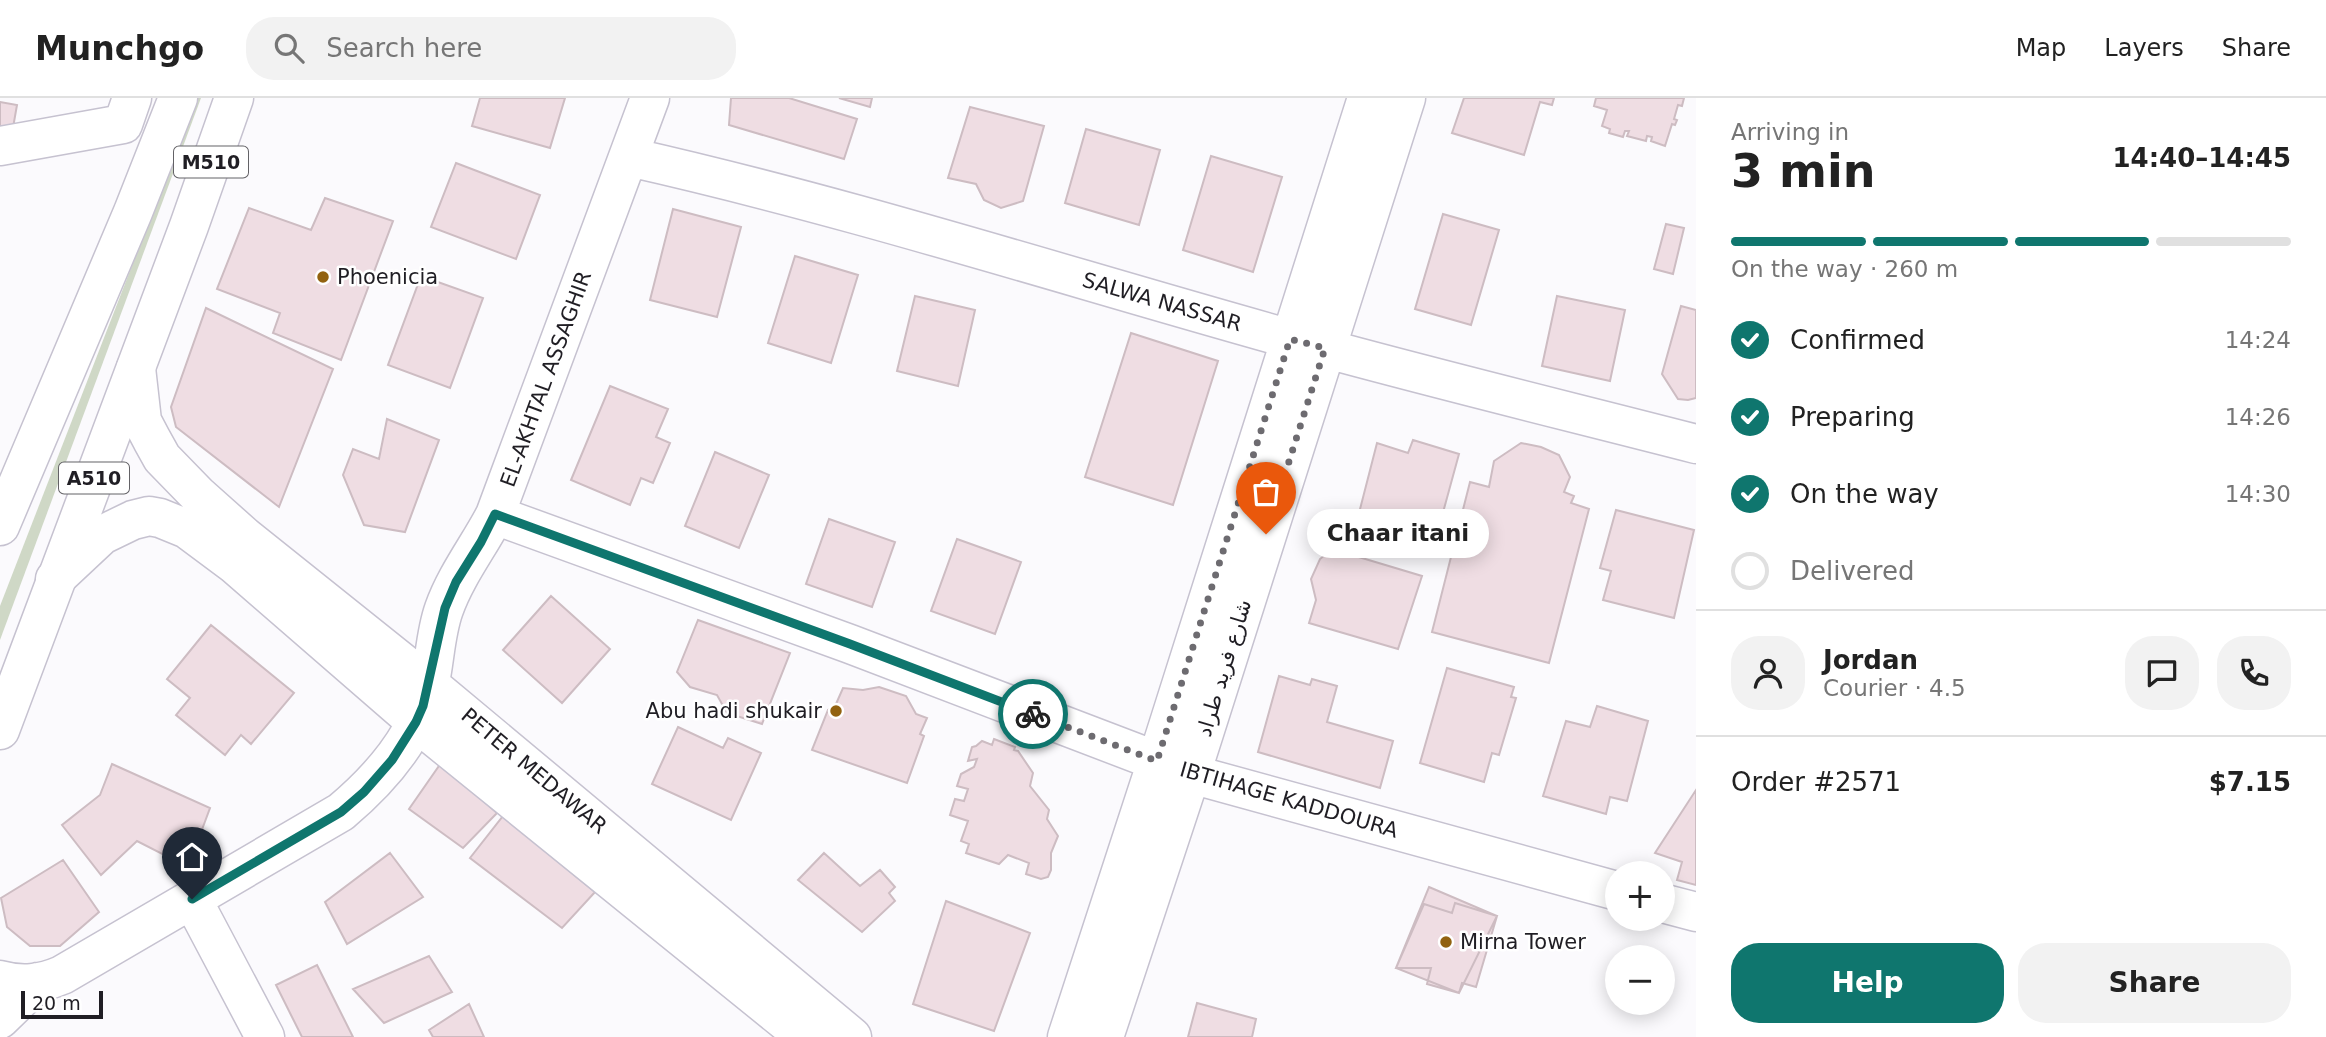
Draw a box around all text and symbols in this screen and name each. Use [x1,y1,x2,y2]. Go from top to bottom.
search box [246,17,736,80]
text: Munchgo [35,29,204,68]
icon: search [270,29,308,67]
text: Search here [326,33,482,63]
text: Map [2016,34,2066,62]
text: Layers [2104,34,2184,62]
text: Share [2222,34,2291,62]
text: Arriving in [1731,119,1849,145]
text: 14:40–14:45 [2112,143,2291,173]
text: 3 min [1731,144,1875,198]
road number: M510 [174,146,248,178]
text: On the way · 260 m [1731,256,1958,282]
place label: Phoenicia [337,265,438,289]
street label: EL-AKHTAL ASSAGHIR [496,268,596,490]
street label: SALWA NASSAR [1080,268,1244,336]
marker: Phoenicia [315,269,331,285]
icon: check [1731,321,1769,359]
text: Confirmed [1790,325,1925,355]
text: 14:24 [2225,327,2291,353]
icon: check [1731,398,1769,436]
text: Preparing [1790,402,1915,432]
text: 14:26 [2225,404,2291,430]
road number: A510 [59,462,129,494]
pin [1236,462,1296,534]
icon: bag [1247,473,1285,511]
icon: check [1731,475,1769,513]
text: On the way [1790,479,1939,509]
text: 14:30 [2225,481,2291,507]
callout: Chaar itani [1308,510,1490,558]
text: Chaar itani [1327,520,1469,546]
text: Delivered [1790,556,1914,586]
street label: شارع فريد طراد [1192,597,1256,739]
button: person [1731,636,1805,710]
button: chat [2125,636,2199,710]
button: phone [2217,636,2291,710]
text: Jordan [1823,645,1918,675]
text: Courier · 4.5 [1823,675,1966,701]
courier [998,679,1068,749]
icon: bike [1014,695,1052,733]
place label: Abu hadi shukair [646,699,822,723]
street label: PETER MEDAWAR [456,703,612,839]
marker: Abu hadi shukair [828,703,844,719]
street label: IBTIHAGE KADDOURA [1177,757,1401,843]
text: Order #2571 [1731,767,1901,797]
text: $7.15 [2209,767,2291,797]
pin [162,827,222,899]
icon: home [173,838,211,876]
map controls [1605,861,1675,1015]
button: + [1605,861,1675,931]
place label: Mirna Tower [1460,930,1586,954]
marker: Mirna Tower [1438,934,1454,950]
button: Help [1731,943,2004,1023]
button: Share [2018,943,2291,1023]
button: − [1605,945,1675,1015]
scale bar [21,988,103,1020]
text: 20 m [32,992,81,1014]

